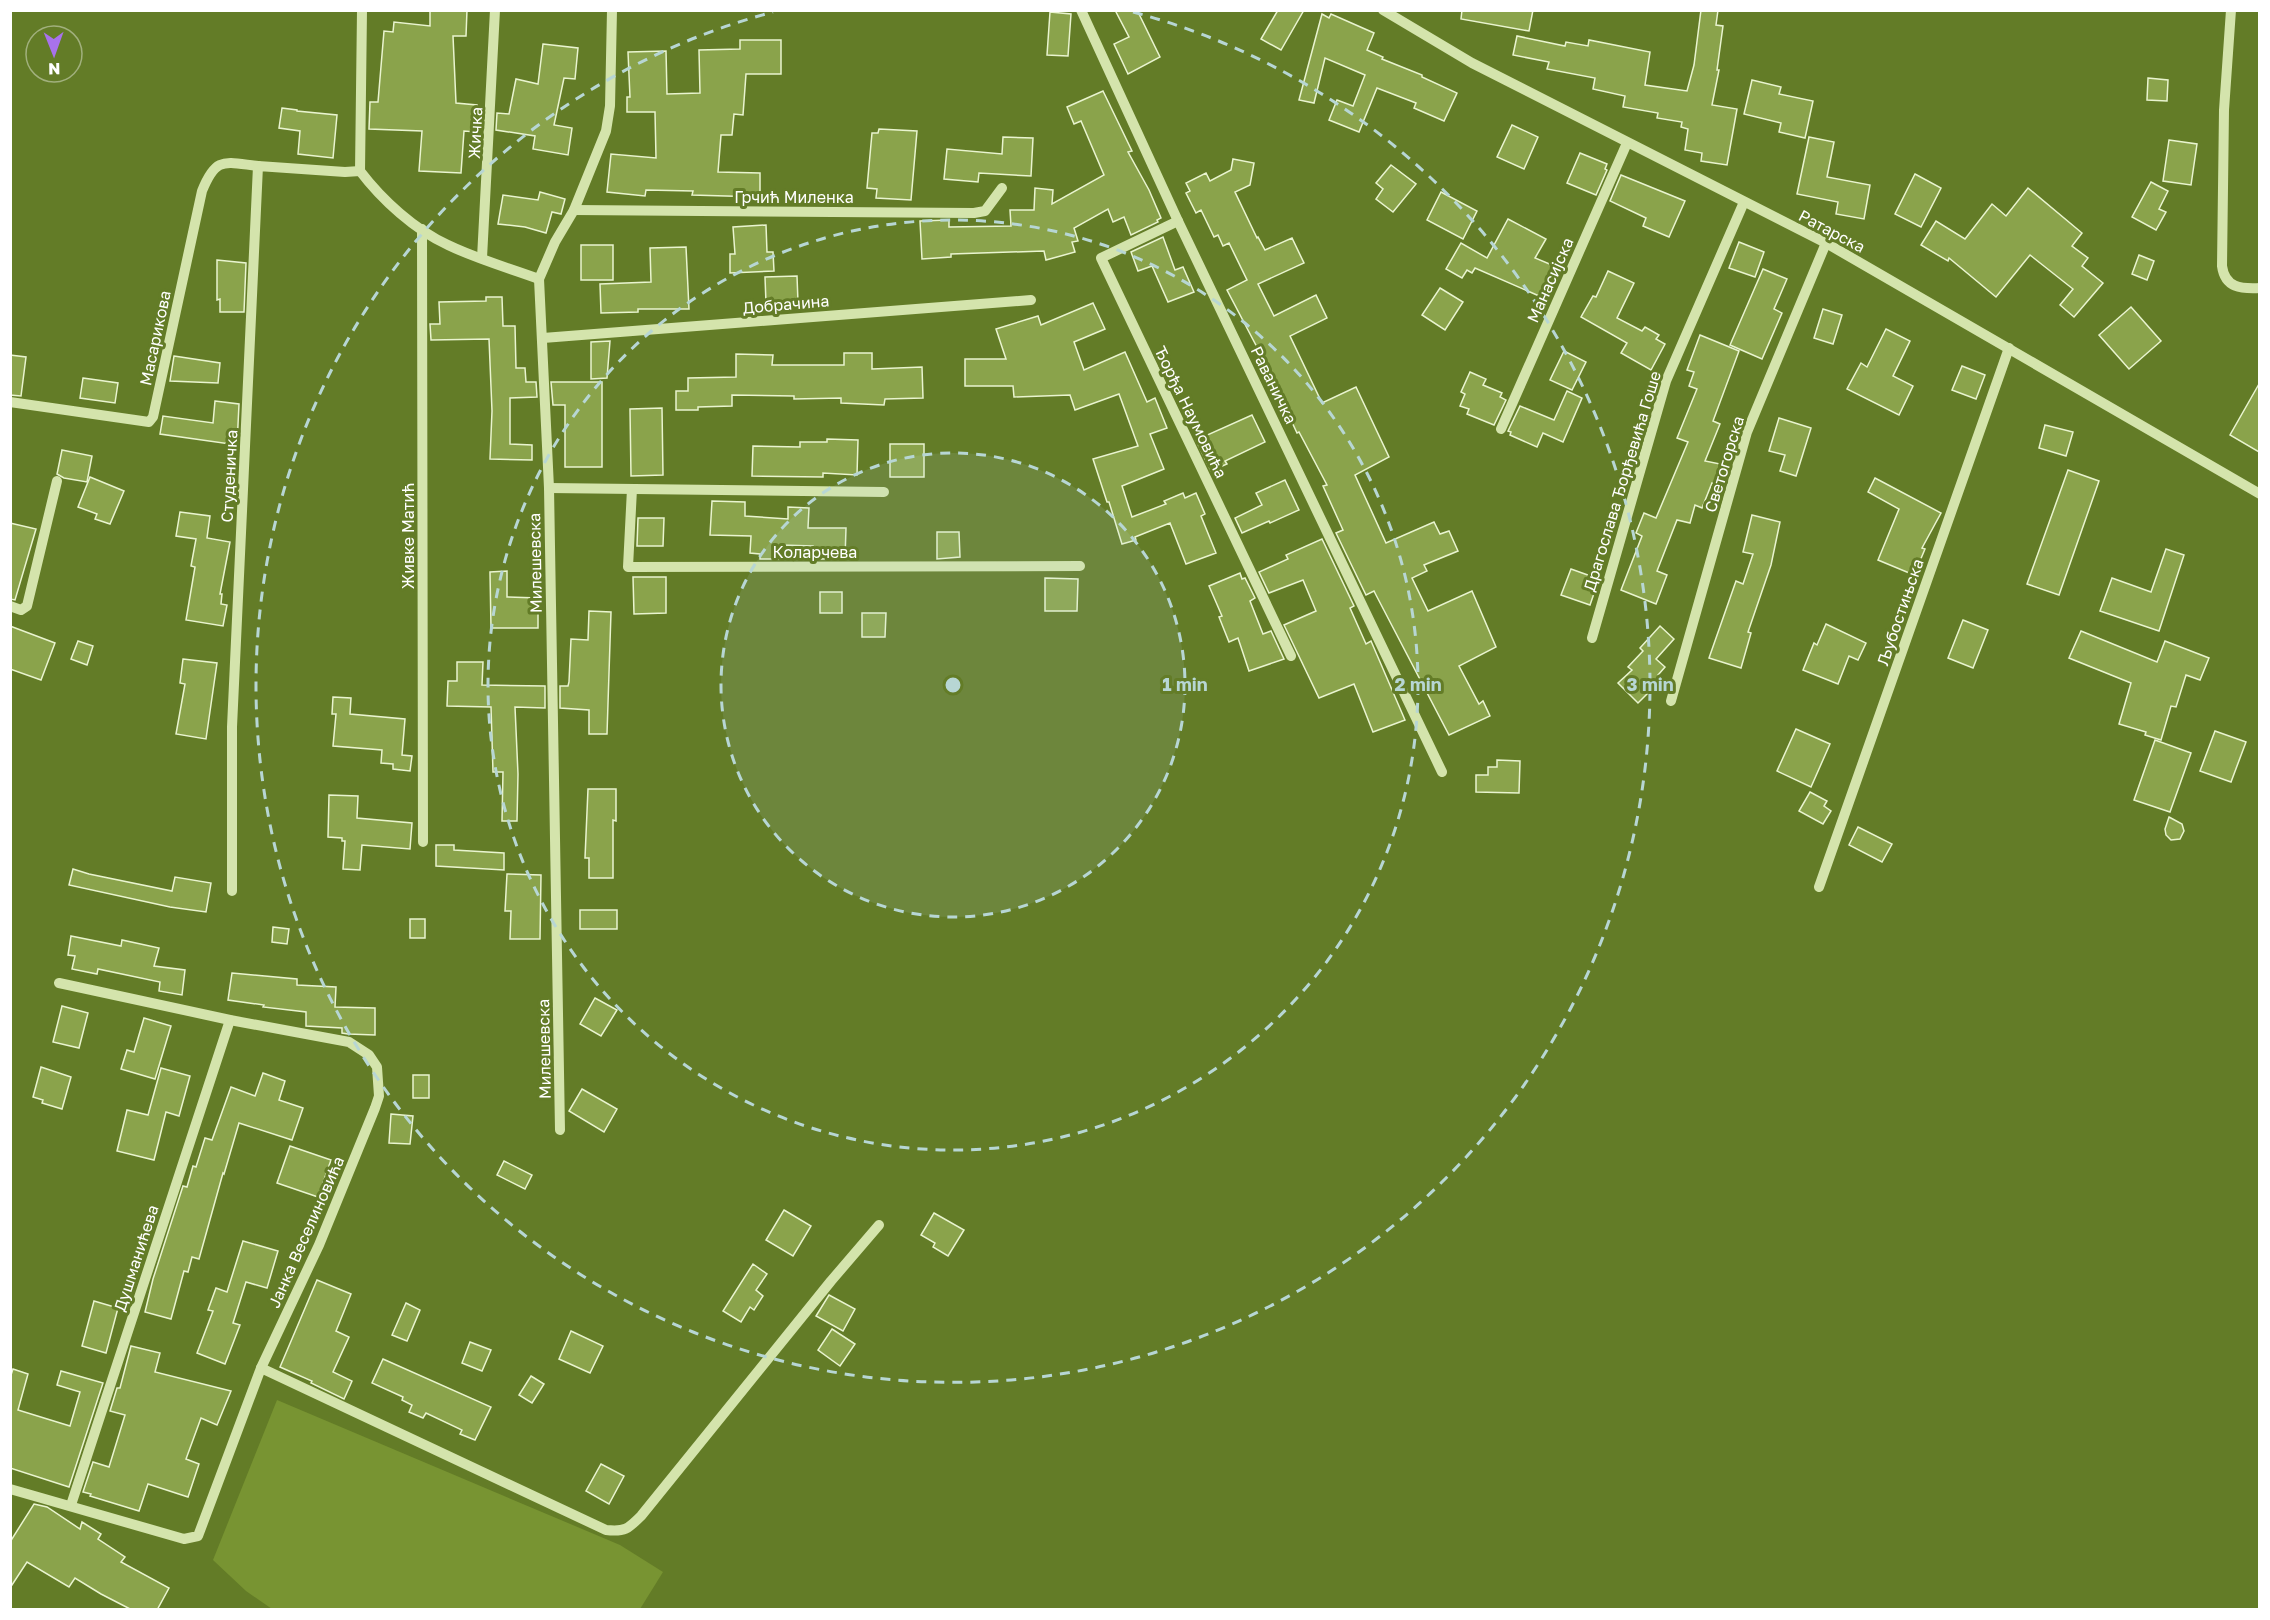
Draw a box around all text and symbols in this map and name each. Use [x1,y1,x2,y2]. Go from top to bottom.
north arrow [24,24,84,84]
text: N [48,59,61,79]
street label: Жичка [464,106,486,160]
street label: Грчић Миленка [734,187,854,207]
street label: Ратарска [1795,205,1869,257]
street label: Манасијска [1522,234,1578,326]
street label: Масарикова [135,289,175,387]
street label: Добрачина [742,290,830,318]
street label: Ђорђа Наумовића [1150,343,1232,481]
street label: Раваничка [1247,343,1301,427]
street label: Драгослава Ђорђевића Гоше [1579,368,1665,594]
street label: Светогорска [1700,413,1748,515]
street label: Студеничка [217,429,241,523]
street label: Живке Матић [398,483,418,589]
street label: Милешевска [524,513,546,613]
street label: Коларчева [773,542,857,562]
street label: Љубостињска [1872,556,1928,668]
text: 1 min [1162,673,1208,695]
text: 2 min [1394,673,1442,695]
text: 3 min [1626,673,1674,695]
centre of rings [943,675,963,695]
street label: Милешевска [533,999,555,1099]
street label: Јанка Веселиновића [264,1153,348,1311]
street label: Душманићева [109,1202,163,1314]

